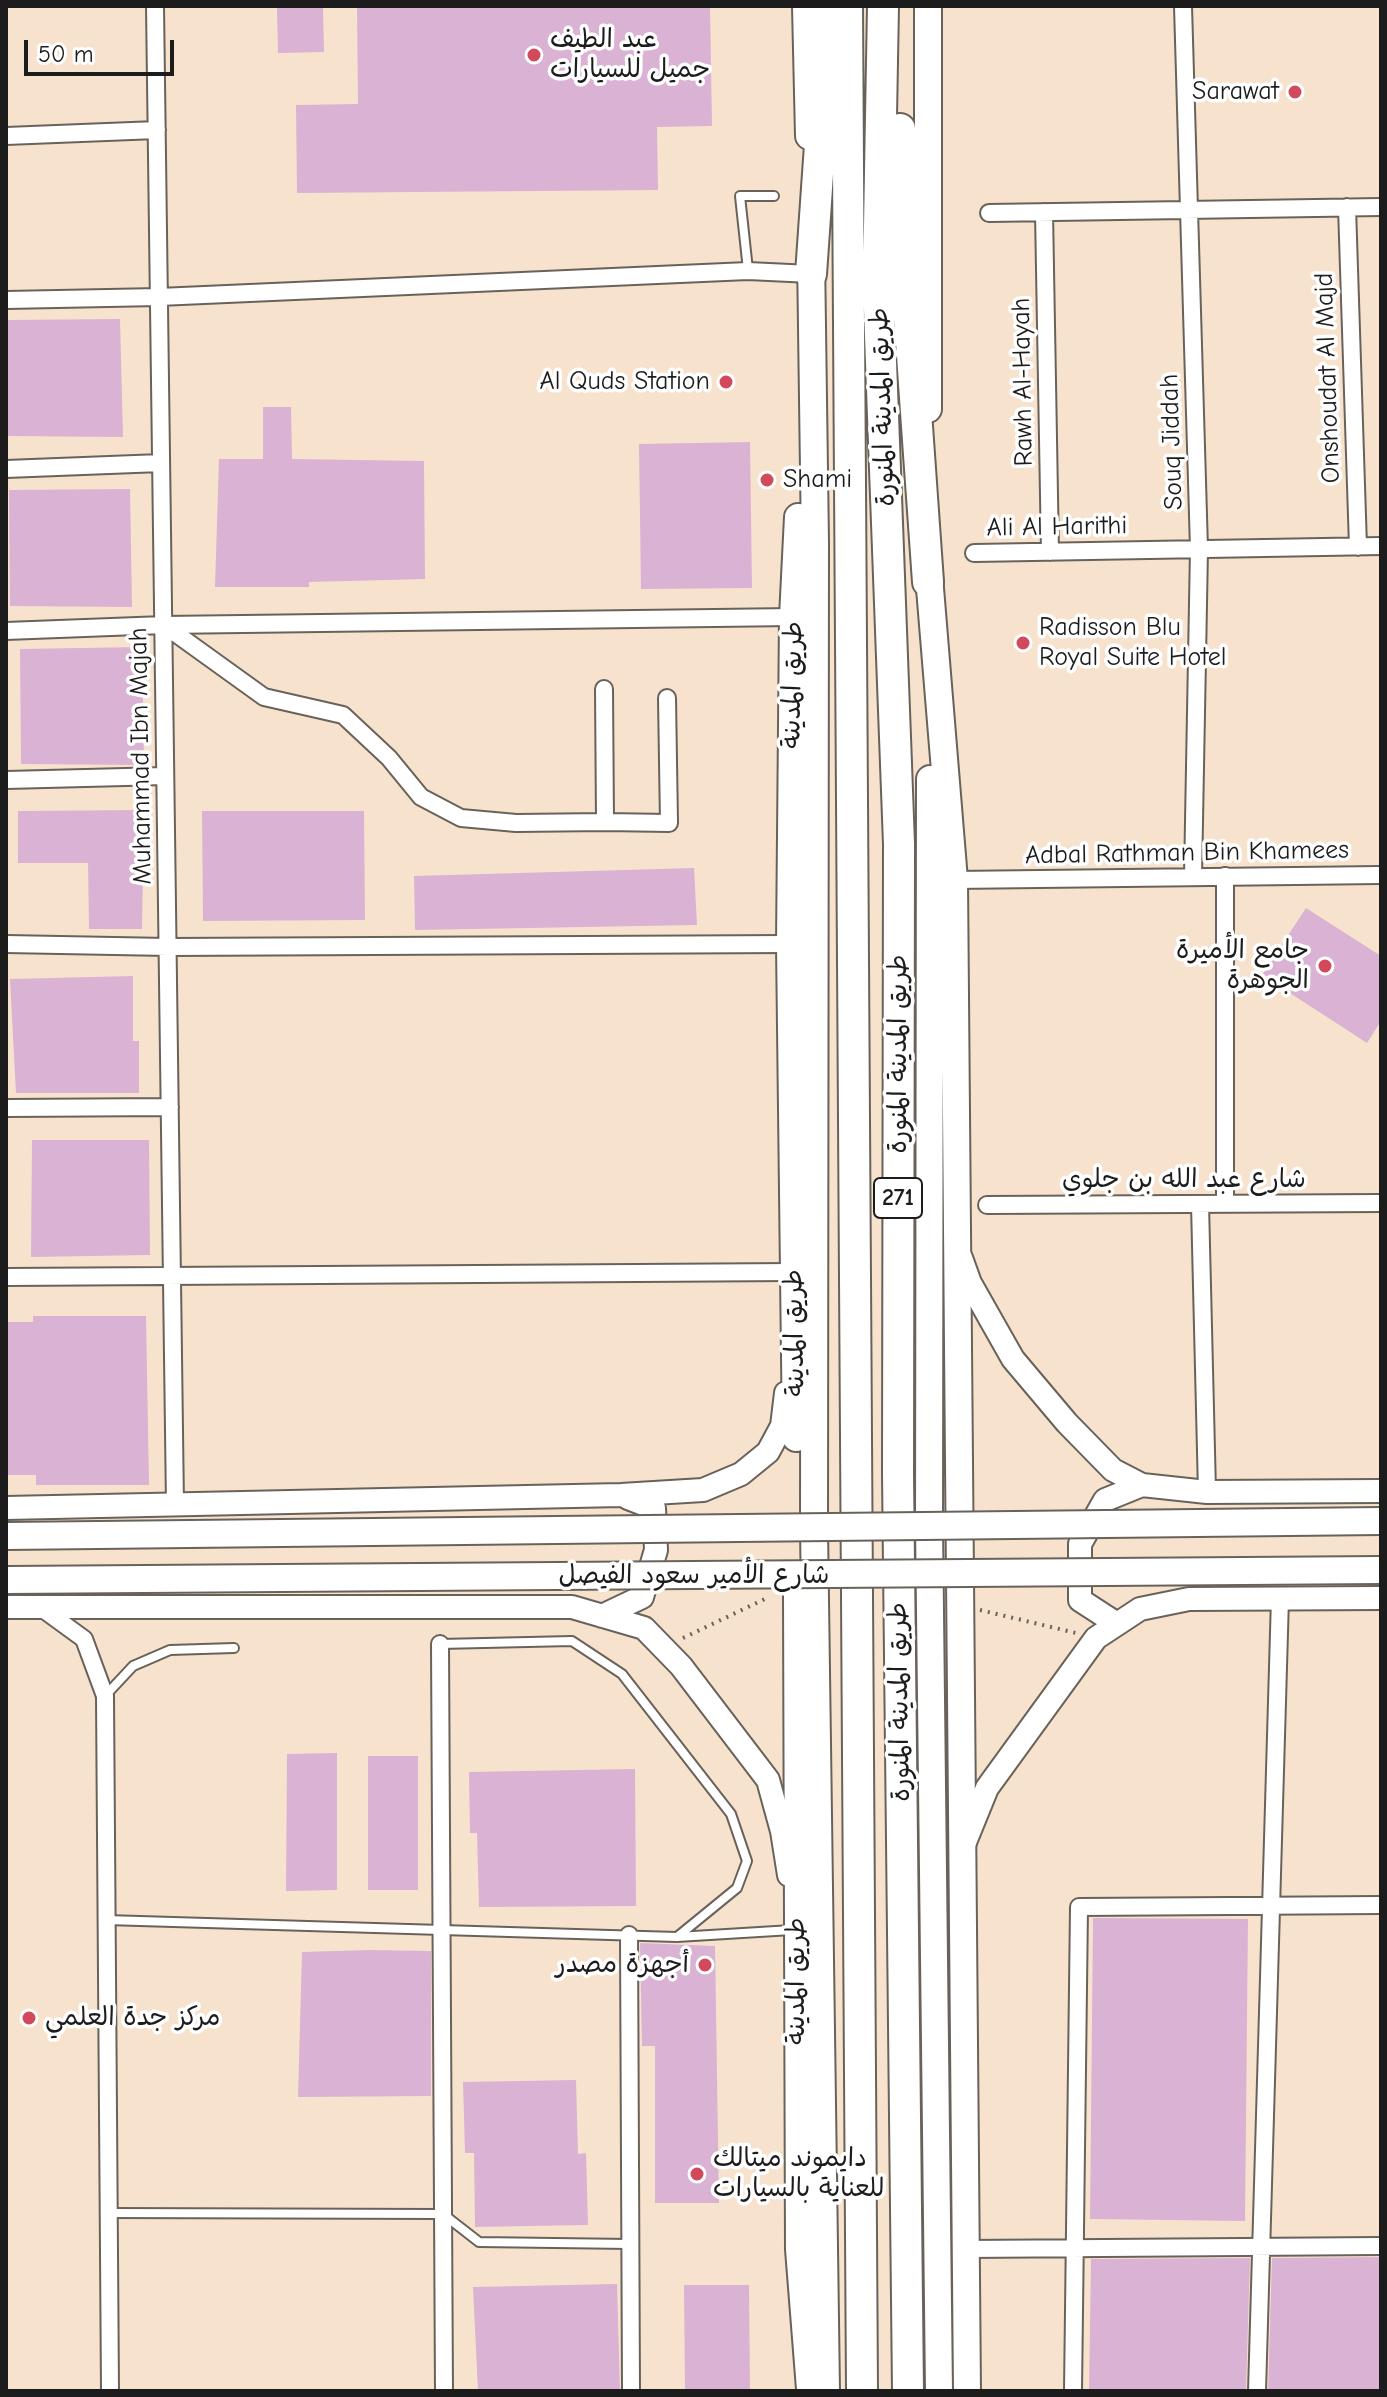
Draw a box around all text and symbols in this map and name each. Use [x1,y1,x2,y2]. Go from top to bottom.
scale bar [28,24,178,74]
place label: عبد الطيف جميل للسيارات [550,24,710,86]
text: 50 m [38,40,94,68]
marker: عبد الطيف جميل للسيارات [525,46,543,64]
place label: Sarawat [1192,76,1279,108]
marker: Sarawat [1286,83,1304,101]
street label: Onshoudat Al Majd [1309,272,1347,484]
street label: Rawh Al-Hayah [1006,297,1040,467]
street label: طريق المدينة المنورة [864,307,902,507]
place label: Al Quds Station [540,366,710,398]
marker: Al Quds Station [717,373,735,391]
street label: Souq Jiddah [1154,373,1190,511]
place label: Shami [783,464,852,496]
marker: Shami [758,471,776,489]
street label: Ali Al Harithi [986,510,1128,544]
place label: Radisson Blu Royal Suite Hotel [1039,612,1226,674]
street label: طريق المدينة [776,621,810,749]
street label: Muhammad Ibn Majah [123,627,159,885]
marker: Radisson Blu Royal Suite Hotel [1014,634,1032,652]
street label: Adbal Rathman Bin Khamees [1025,835,1349,871]
place label: جامع الأميرة الجوهرة [1176,935,1309,996]
street label: طريق المدينة المنورة [883,954,915,1154]
marker: جامع الأميرة الجوهرة [1316,957,1334,975]
street label: شارع عبد الله بن جلوي [1062,1164,1306,1196]
road number: 271 [874,1178,922,1218]
street label: طريق المدينة [778,1269,812,1397]
street label: شارع الأمير سعود الفيصل [559,1560,829,1592]
street label: طريق المدينة المنورة [883,1602,917,1802]
street label: طريق المدينة [781,1917,813,2045]
place label: أجهزة مصدر [556,1949,689,1981]
marker: أجهزة مصدر [696,1956,714,1974]
place label: مركز جدة العلمي [45,2002,220,2034]
marker: مركز جدة العلمي [20,2009,38,2027]
place label: دايموند ميتالك للعناية بالسيارات [713,2143,884,2204]
marker: دايموند ميتالك للعناية بالسيارات [688,2165,706,2183]

